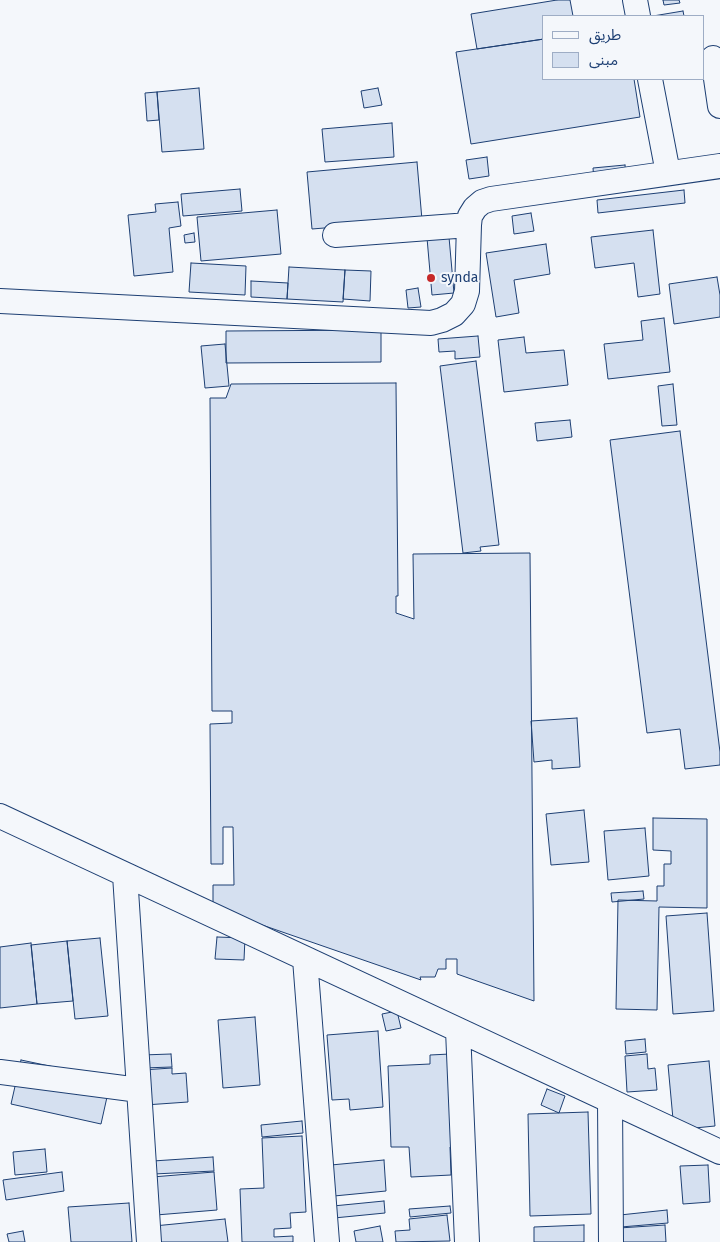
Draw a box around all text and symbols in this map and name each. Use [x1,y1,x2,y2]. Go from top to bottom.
legend [542,15,705,80]
text: طريق [589,26,621,44]
text: مبنى [589,51,618,69]
place label: synda [441,270,478,286]
marker: synda [425,272,437,284]

